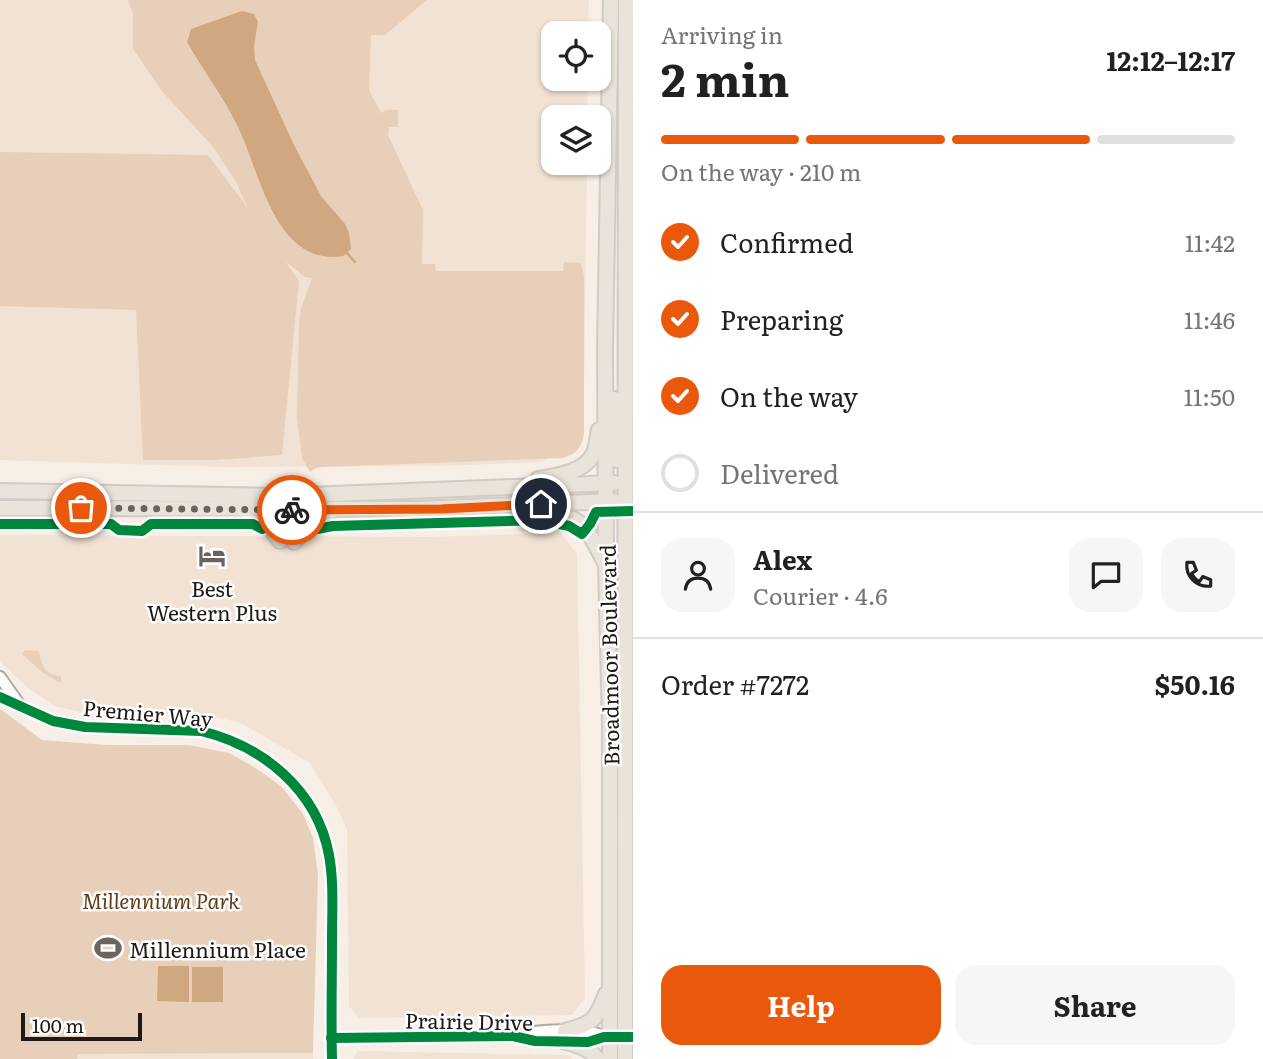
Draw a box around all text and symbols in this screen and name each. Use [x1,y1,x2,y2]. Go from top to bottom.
text: Arriving in [661,17,783,51]
map controls [541,21,611,175]
button: locate [541,21,611,91]
text: 12:12–12:17 [1107,40,1235,79]
text: 2 min [661,43,790,111]
button: layers [541,105,611,175]
text: On the way · 210 m [661,154,861,188]
text: Confirmed [720,222,854,261]
icon: check [661,223,699,261]
text: 11:42 [1185,225,1235,259]
text: Preparing [720,299,843,338]
icon: check [661,300,699,338]
text: 11:46 [1184,302,1235,336]
text: On the way [720,376,858,415]
icon: check [661,377,699,415]
text: 11:50 [1184,379,1235,413]
text: Delivered [720,453,839,492]
pin [511,474,571,534]
courier [257,475,327,545]
pin [51,478,111,538]
icon: home [522,485,560,523]
icon: bag [62,489,100,527]
icon: bike [273,491,311,529]
button: person [661,538,735,612]
button: chat [1069,538,1143,612]
button: phone [1161,538,1235,612]
text: Alex [753,539,812,578]
hotel icon: Best Western Plus [197,541,227,571]
street label: Broadmoor Boulevard [591,544,625,766]
place label: Best Western Plus [147,572,277,627]
text: Courier · 4.6 [753,578,888,612]
text: Order #7272 [661,664,809,703]
text: $50.16 [1155,664,1235,703]
street label: Premier Way [82,691,215,733]
park label: Millennium Park [82,884,240,915]
sports icon: Millennium Place [93,933,123,963]
place label: Millennium Place [129,933,306,964]
button: Help [661,965,941,1045]
button: Share [955,965,1235,1045]
street label: Prairie Drive [405,1003,533,1037]
scale bar [21,1010,142,1042]
text: 100 m [32,1011,84,1039]

